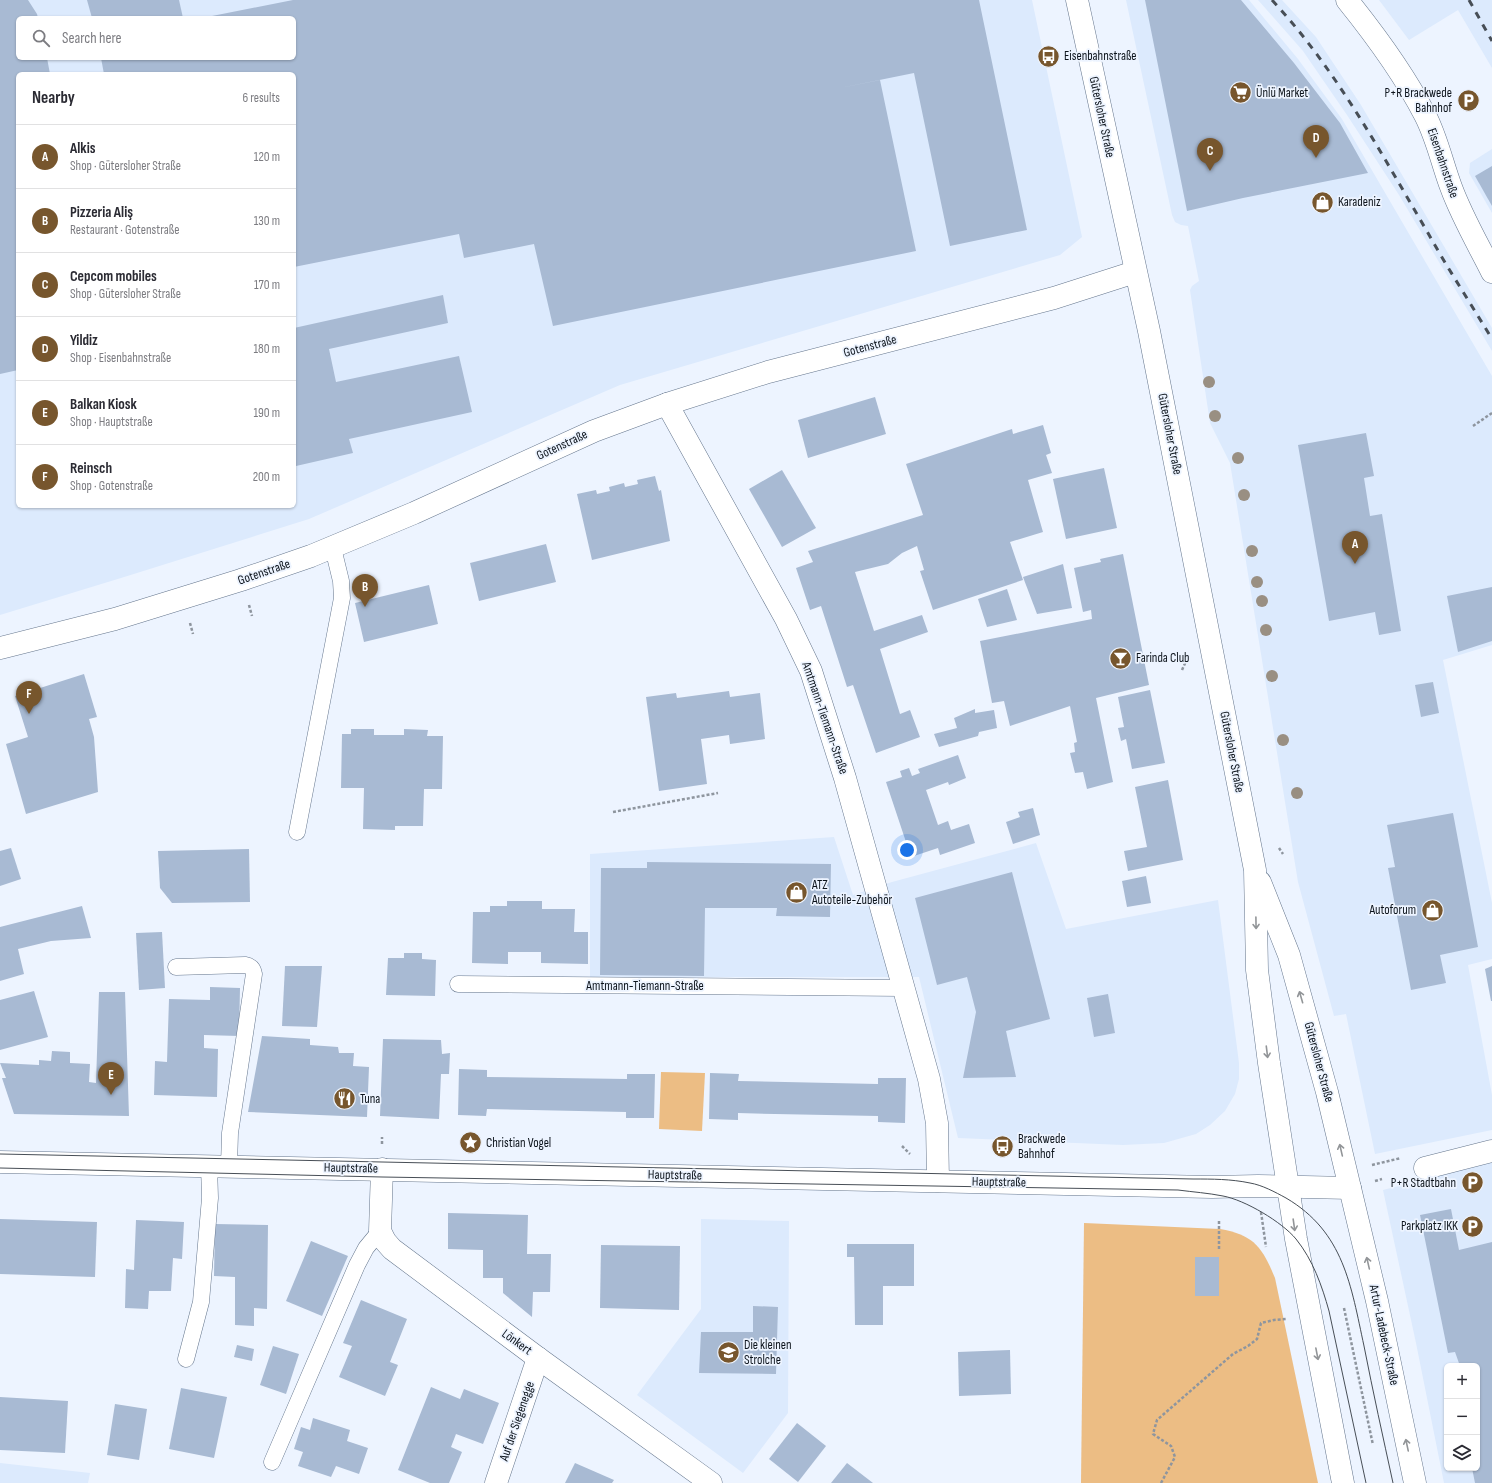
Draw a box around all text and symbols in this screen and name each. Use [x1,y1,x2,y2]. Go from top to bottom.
search box [16,16,296,60]
icon: search [30,27,52,49]
text: Search here [62,29,122,48]
bus stop icon: Eisenbahnstraße [1036,43,1062,69]
place label: Eisenbahnstraße [1064,48,1137,64]
street label: Gütersloher Straße [1086,75,1118,159]
supermarket icon: Ünlü Market [1227,80,1253,106]
place label: Ünlü Market [1256,84,1308,101]
place label: P+R Brackwede Bahnhof [1384,85,1452,116]
parking icon: P+R Brackwede Bahnhof [1455,87,1481,113]
text: Nearby [32,88,75,108]
text: 6 results [242,90,280,106]
pin: D [1303,125,1329,158]
street label: Eisenbahnstraße [1424,126,1462,200]
pin: C [1197,138,1223,171]
text: Alkis [70,139,95,158]
text: A [42,149,48,165]
text: 120 m [254,149,280,165]
text: Shop · Gütersloher Straße [70,158,181,174]
shop icon: Karadeniz [1310,189,1336,215]
place label: Karadeniz [1338,194,1381,210]
text: Pizzeria Aliş [70,203,133,222]
text: B [42,213,48,229]
text: 130 m [254,213,280,229]
text: Restaurant · Gotenstraße [70,222,179,238]
text: Cepcom mobiles [70,267,157,286]
text: C [42,277,48,293]
text: 170 m [254,277,280,293]
text: Shop · Gütersloher Straße [70,286,181,302]
text: Yildiz [70,331,98,350]
street label: Gotenstraße [842,331,898,361]
text: D [42,341,48,357]
text: 180 m [254,341,280,357]
text: Shop · Eisenbahnstraße [70,350,171,366]
street label: Gütersloher Straße [1154,392,1186,476]
text: Balkan Kiosk [70,395,137,414]
text: E [42,405,48,421]
text: 190 m [253,405,280,421]
text: Shop · Hauptstraße [70,414,153,430]
street label: Gotenstraße [534,426,590,464]
text: Reinsch [70,459,112,478]
text: F [42,469,48,485]
text: 200 m [253,469,280,485]
text: Shop · Gotenstraße [70,478,153,494]
pin: A [1342,531,1368,564]
street label: Gotenstraße [236,556,292,588]
pin: B [352,574,378,607]
bar icon: Farinda Club [1108,645,1134,671]
place label: Farinda Club [1136,650,1189,666]
street label: Amtmann-Tiemann-Straße [798,659,852,776]
pin: F [16,681,42,714]
street label: Gütersloher Straße [1216,710,1248,794]
your location [897,840,917,860]
place label: ATZ Autoteile-Zubehör [811,877,893,908]
shop icon: ATZ Autoteile-Zubehör [784,879,810,905]
shop icon: Autoforum [1419,897,1445,923]
place label: Autoforum [1368,902,1416,918]
one-way arrow [1252,916,1260,929]
street label: Amtmann-Tiemann-Straße [585,978,704,994]
one-way arrow [1297,991,1304,1004]
street label: Gütersloher Straße [1301,1020,1337,1104]
one-way arrow [1263,1045,1271,1058]
pin: E [98,1062,124,1095]
restaurant icon: Tuna [331,1086,357,1112]
place label: Tuna [360,1091,380,1107]
place icon: Christian Vogel [457,1130,483,1156]
place label: Brackwede Bahnhof [1018,1131,1066,1162]
bus stop icon: Brackwede Bahnhof [990,1133,1016,1159]
place label: Christian Vogel [486,1135,551,1151]
one-way arrow [1337,1144,1345,1157]
street label: Hauptstraße [324,1160,378,1176]
street label: Hauptstraße [648,1167,702,1183]
parking icon: P+R Stadtbahn [1459,1170,1485,1196]
street label: Hauptstraße [972,1174,1026,1190]
place label: P+R Stadtbahn [1391,1175,1456,1191]
parking icon: Parkplatz IKK [1460,1213,1486,1239]
one-way arrow [1290,1218,1298,1231]
place label: Parkplatz IKK [1401,1218,1458,1234]
one-way arrow [1363,1257,1371,1270]
street label: Artur-Ladebeck-Straße [1365,1282,1402,1387]
street label: Lönkert [499,1326,535,1358]
place label: Die kleinen Strolche [744,1337,792,1368]
school or university icon: Die kleinen Strolche [716,1339,742,1365]
one-way arrow [1314,1347,1322,1360]
map controls [1444,1363,1480,1471]
button: + [1444,1363,1480,1399]
street label: Auf der Siegenegge [496,1379,538,1464]
button: − [1444,1399,1480,1435]
button: layers [1444,1435,1480,1471]
one-way arrow [1403,1439,1411,1452]

